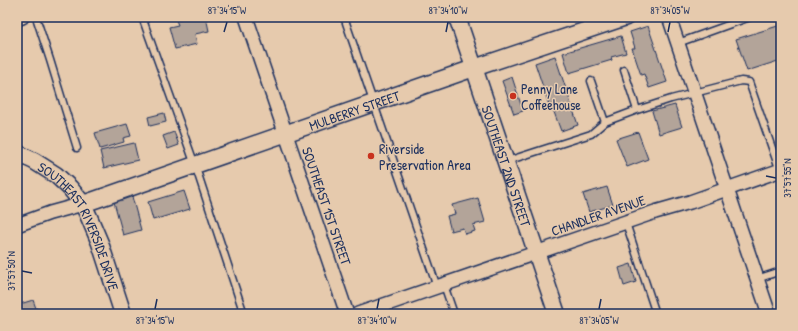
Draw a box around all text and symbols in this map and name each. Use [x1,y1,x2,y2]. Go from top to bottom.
text: 87°34'15"W [208,4,247,17]
text: 87°34'10"W [429,4,468,17]
text: 87°34'05"W [650,4,691,17]
place label: Penny Lane Coffeehouse [521,79,581,114]
street label: MULBERRY STREET [306,85,402,134]
marker: Penny Lane Coffeehouse [508,91,518,101]
street label: SOUTHEAST 2ND STREET [478,103,536,229]
place label: Riverside Preservation Area [379,139,471,174]
street label: SOUTHEAST 1ST STREET [298,144,356,268]
marker: Riverside Preservation Area [366,151,376,161]
street label: SOUTHEAST RIVERSIDE DRIVE [35,157,124,293]
text: 37°57'55"N [781,158,794,198]
street label: CHANDLER AVENUE [548,190,648,240]
text: 37°57'50"N [5,251,18,291]
text: 87°34'15"W [136,314,175,327]
text: 87°34'10"W [358,314,397,327]
text: 87°34'05"W [579,314,620,327]

